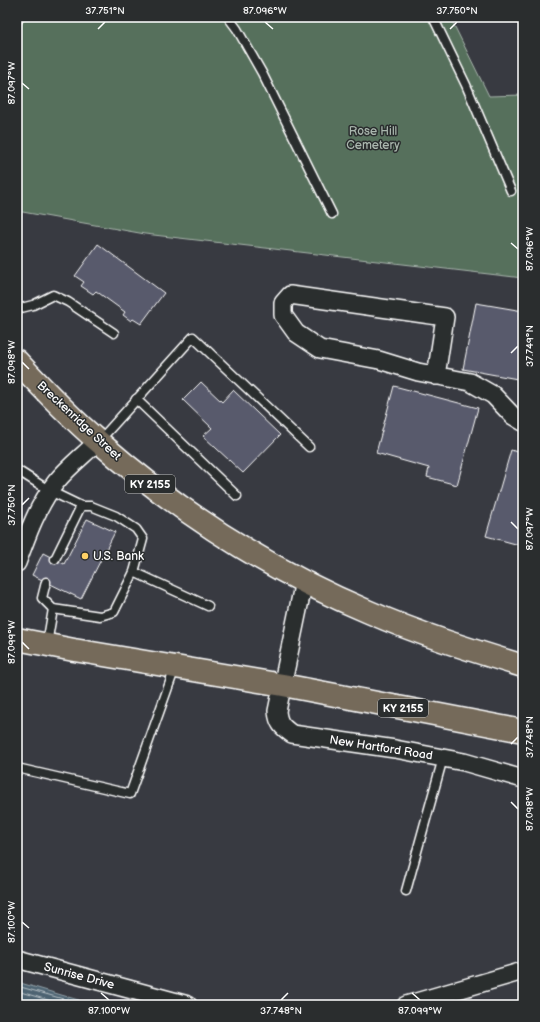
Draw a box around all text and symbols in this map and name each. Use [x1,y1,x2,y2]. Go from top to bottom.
text: 37.751°N [85,5,125,17]
text: 87.096°W [243,5,287,17]
text: 37.750°N [436,5,478,17]
text: 87.097°W [6,62,18,104]
park label: Rose Hill Cemetery [346,124,400,153]
text: 87.096°W [524,227,536,271]
text: 37.749°N [524,325,536,367]
text: 87.098°W [6,340,18,384]
street label: Breckenridge Street [34,378,124,464]
road number: KY 2155 [125,475,175,493]
text: 37.750°N [6,484,18,526]
text: 87.097°W [524,508,536,550]
place label: U.S. Bank [93,549,144,564]
marker: U.S. Bank [80,551,90,561]
text: 87.099°W [6,620,18,664]
road number: KY 2155 [378,699,428,717]
text: 37.748°N [524,716,536,758]
street label: New Hartford Road [328,732,434,764]
text: 87.098°W [524,787,536,831]
text: 87.100°W [6,901,18,943]
street label: Sunrise Drive [42,959,116,993]
text: 87.100°W [88,1005,130,1017]
text: 37.748°N [260,1005,302,1017]
text: 87.099°W [398,1005,442,1017]

